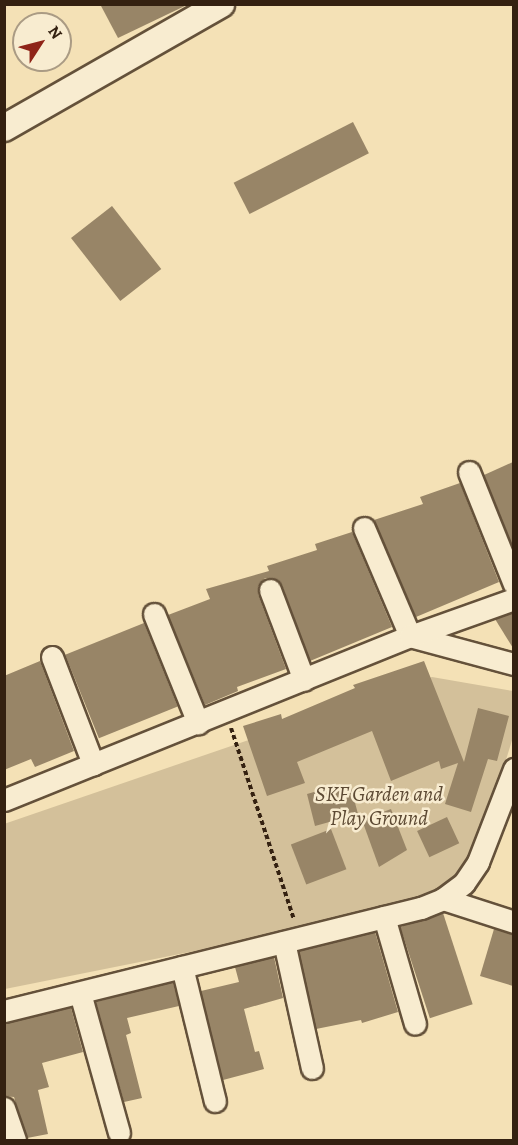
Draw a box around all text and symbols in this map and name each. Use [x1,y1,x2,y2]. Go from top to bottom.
north arrow [12,12,72,72]
text: N [43,21,67,44]
park label: SKF Garden and Play Ground [315,781,443,831]

